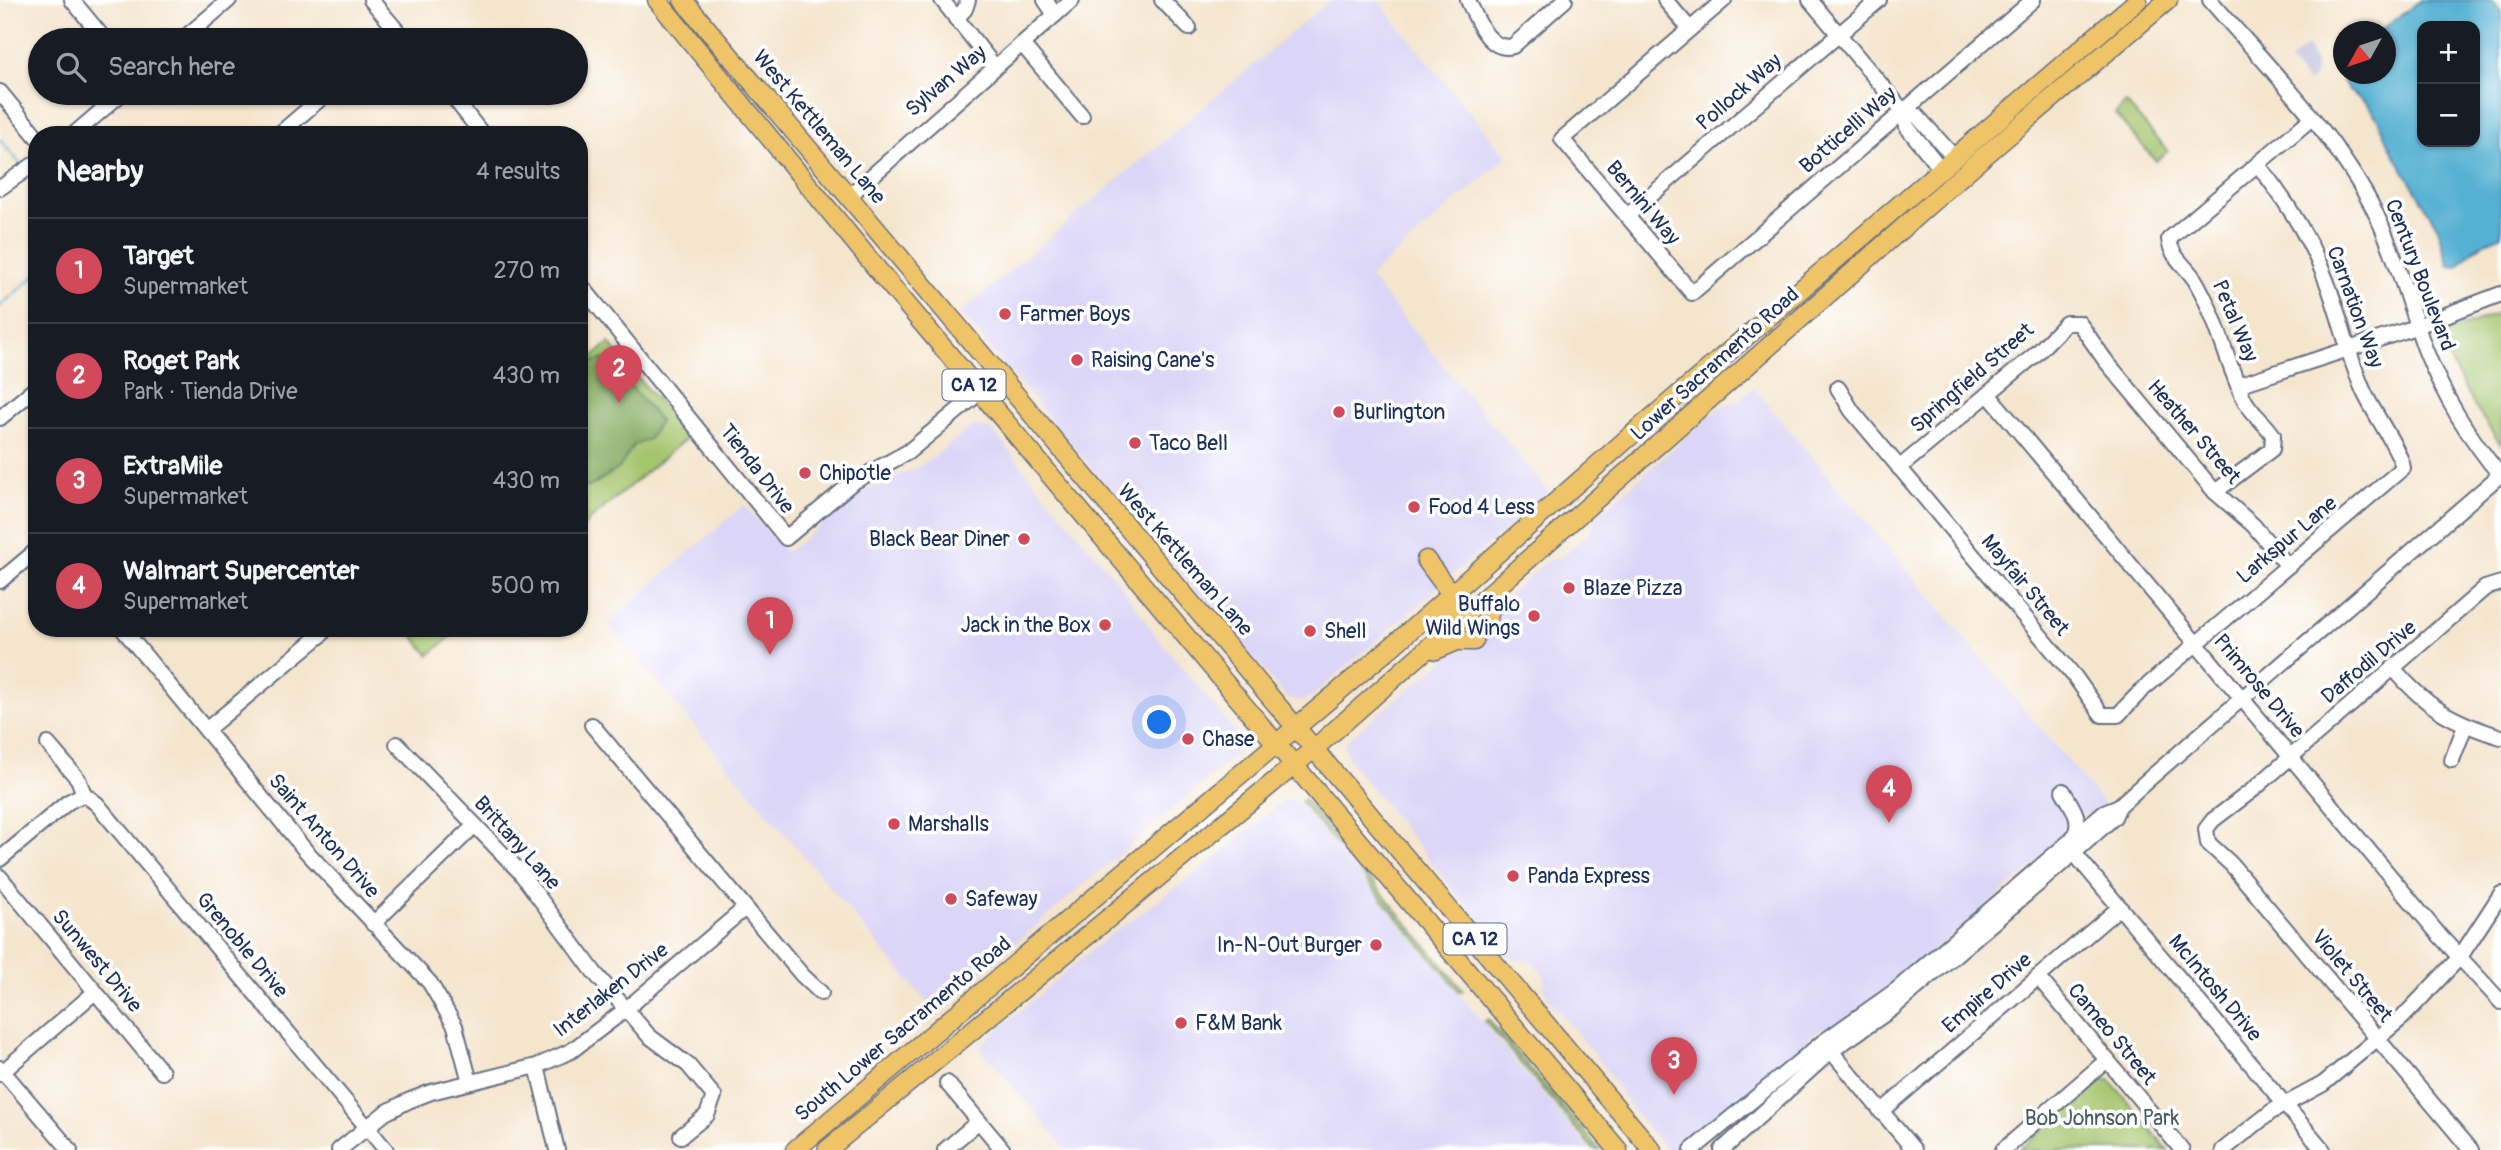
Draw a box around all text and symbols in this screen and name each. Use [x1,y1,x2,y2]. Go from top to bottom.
north arrow [2333,21,2396,84]
map controls [2417,21,2480,147]
button: + [2417,21,2480,84]
search box [28,28,588,105]
street label: Sylvan Way [900,39,992,123]
street label: West Kettleman Lane [747,44,892,210]
street label: Pollock Way [1691,47,1787,137]
icon: search [52,48,90,86]
text: Search here [108,51,235,83]
street label: Botticelli Way [1794,80,1902,179]
button: − [2417,84,2480,147]
text: Nearby [56,153,143,190]
street label: Bernini Way [1600,155,1686,251]
text: 4 results [476,157,560,186]
street label: Century Boulevard [2379,195,2461,355]
text: Target [123,240,194,272]
street label: Carnation Way [2320,242,2390,372]
text: 1 [75,256,84,285]
text: 270 m [494,256,560,285]
text: Supermarket [123,272,248,301]
street label: Petal Way [2206,276,2264,366]
street label: Lower Sacramento Road [1625,281,1805,447]
place label: Farmer Boys [1019,301,1131,328]
marker: Farmer Boys [997,306,1013,322]
street label: Springfield Street [1905,317,2040,439]
text: Roget Park [123,345,240,377]
pin: 2 [596,345,642,403]
place label: Raising Cane's [1091,347,1215,374]
marker: Raising Cane's [1069,352,1085,368]
text: 2 [73,361,85,390]
text: 430 m [493,361,560,390]
road number: CA 12 [942,370,1006,400]
street label: Heather Street [2141,374,2247,490]
text: Park · Tienda Drive [123,377,298,406]
place label: Burlington [1353,399,1445,426]
marker: Burlington [1331,404,1347,420]
street label: Tienda Drive [714,419,801,520]
place label: Taco Bell [1149,430,1228,457]
marker: Taco Bell [1127,435,1143,451]
text: ExtraMile [123,450,222,482]
place label: Chipotle [819,460,891,487]
marker: Chipotle [797,465,813,481]
text: 3 [73,466,85,495]
text: 430 m [493,466,560,495]
street label: West Kettleman Lane [1111,478,1259,642]
text: Supermarket [123,482,248,511]
street label: Larkspur Lane [2231,490,2343,590]
place label: Food 4 Less [1428,494,1535,521]
marker: Food 4 Less [1406,499,1422,515]
place label: Black Bear Diner [869,526,1010,553]
street label: Mayfair Street [1975,529,2076,642]
marker: Black Bear Diner [1016,531,1032,547]
text: Walmart Supercenter [123,555,359,587]
text: 4 [72,571,86,600]
text: 500 m [491,571,560,600]
place label: Blaze Pizza [1583,575,1682,602]
marker: Blaze Pizza [1561,580,1577,596]
text: Supermarket [123,587,248,616]
place label: Buffalo Wild Wings [1425,591,1521,642]
pin: 1 [747,597,793,655]
marker: Buffalo Wild Wings [1526,608,1542,624]
place label: Jack in the Box [961,612,1091,639]
street label: Daffodil Drive [2316,614,2423,710]
marker: Jack in the Box [1097,617,1113,633]
place label: Shell [1324,618,1366,645]
marker: Shell [1302,623,1318,639]
street label: Primrose Drive [2208,628,2311,744]
your location [1142,705,1176,739]
place label: Chase [1202,726,1255,753]
marker: Chase [1180,731,1196,747]
pin: 4 [1866,765,1912,823]
street label: Saint Anton Drive [263,768,386,904]
street label: Brittany Lane [468,790,567,896]
place label: Marshalls [908,811,989,838]
marker: Marshalls [886,816,902,832]
place label: Panda Express [1527,863,1650,890]
marker: Panda Express [1505,868,1521,884]
place label: Safeway [965,886,1038,913]
street label: Grenoble Drive [190,887,294,1004]
marker: Safeway [943,891,959,907]
street label: Sunwest Drive [46,904,148,1019]
road number: CA 12 [1444,923,1506,954]
street label: Violet Street [2305,924,2399,1028]
street label: McIntosh Drive [2162,929,2268,1048]
street label: South Lower Sacramento Road [789,930,1017,1128]
place label: In-N-Out Burger [1217,932,1362,959]
street label: Interlaken Drive [548,936,674,1043]
marker: In-N-Out Burger [1368,937,1384,953]
street label: Empire Drive [1937,946,2038,1039]
street label: Cameo Street [2062,978,2163,1091]
place label: F&M Bank [1195,1010,1282,1037]
marker: F&M Bank [1173,1015,1189,1031]
pin: 3 [1651,1037,1697,1095]
park label: Bob Johnson Park [2025,1105,2179,1132]

